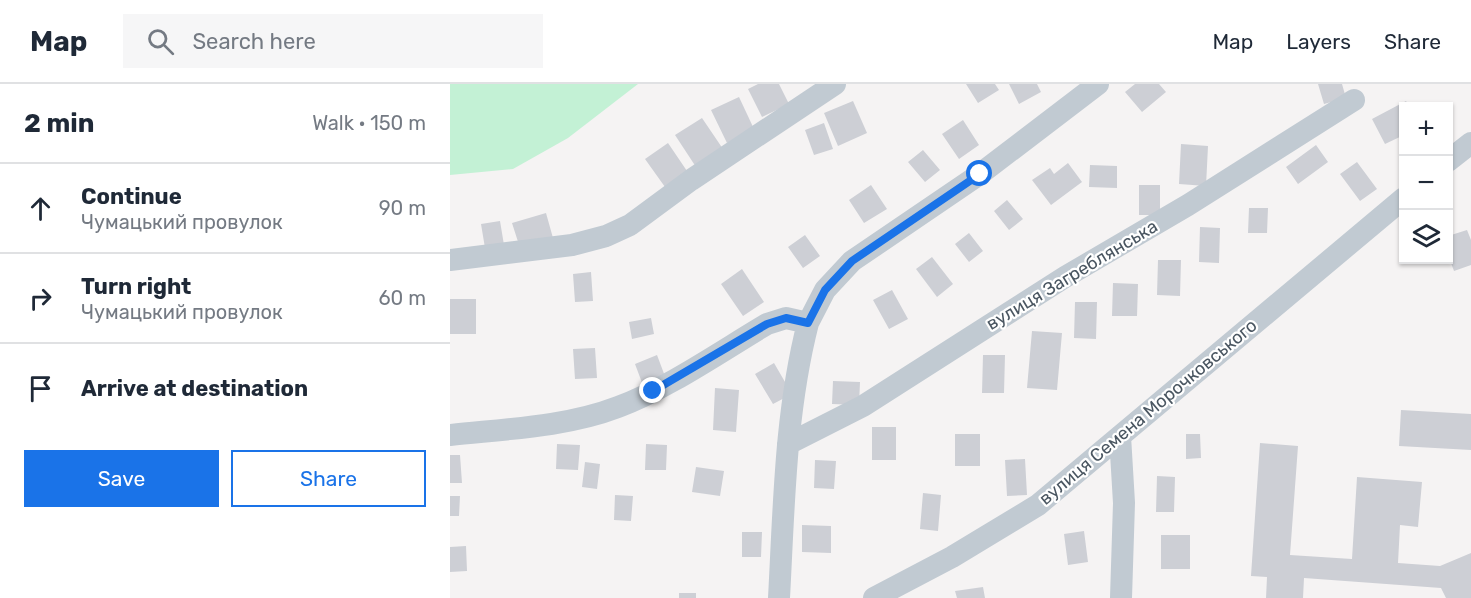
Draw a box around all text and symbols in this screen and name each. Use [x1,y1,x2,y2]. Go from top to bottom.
search box [123,14,543,68]
text: Map [30,25,87,58]
icon: search [144,25,177,58]
text: Search here [192,28,316,55]
text: Map [1212,29,1253,54]
text: Layers [1286,29,1351,54]
text: Share [1384,29,1441,54]
map controls [1399,102,1453,264]
button: + [1399,102,1453,156]
text: 2 min [24,108,94,139]
text: Walk · 150 m [312,111,426,135]
button: − [1399,156,1453,210]
route start [966,160,992,186]
text: Continue [81,183,182,210]
icon: ahead [24,192,57,225]
text: 90 m [379,196,426,220]
text: Чумацький провулок [81,210,283,234]
button: layers [1399,210,1453,264]
street label: вулиця Загреблянська [982,215,1162,335]
text: Turn right [81,273,191,300]
icon: right [24,282,57,315]
text: 60 m [379,286,426,310]
text: Чумацький провулок [81,300,283,324]
street label: вулиця Семена Морочковського [1035,314,1261,510]
icon: arrive [24,372,57,405]
text: Arrive at destination [81,375,308,402]
route end [639,377,665,403]
button: Save [24,450,219,507]
button: Share [231,450,426,507]

